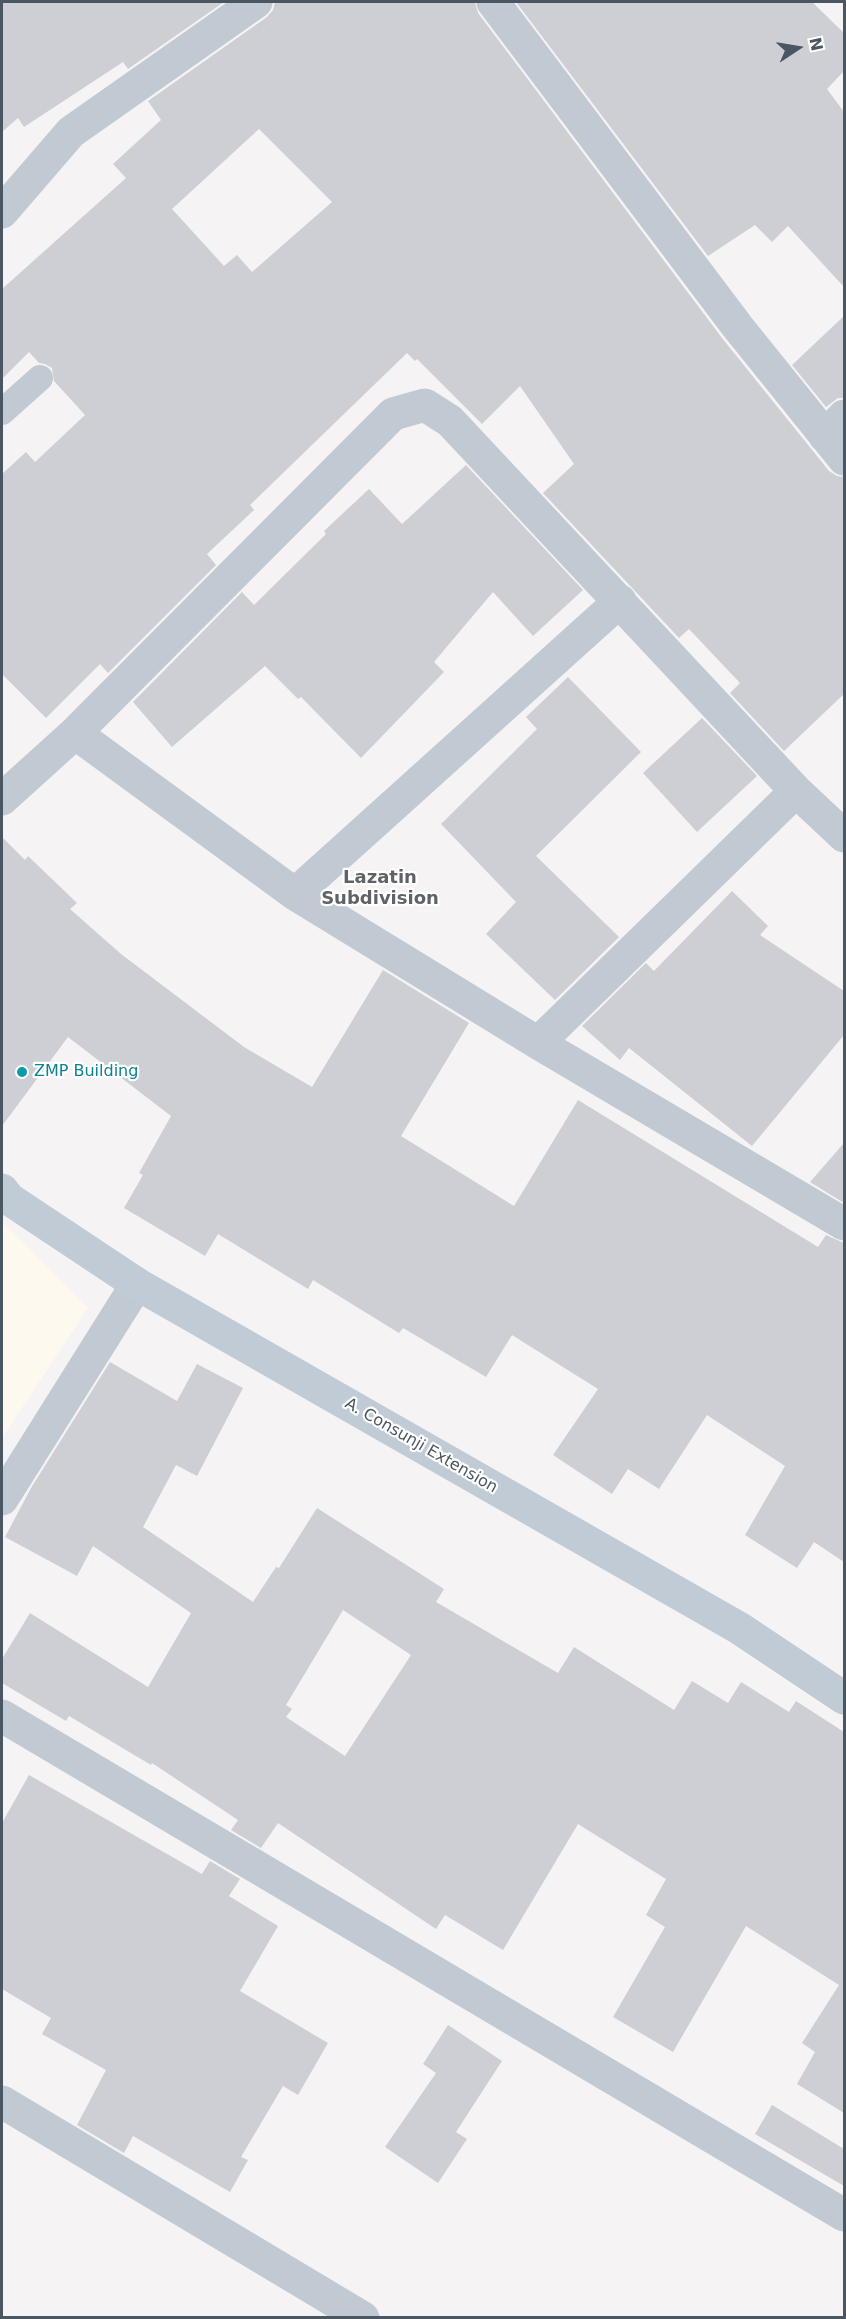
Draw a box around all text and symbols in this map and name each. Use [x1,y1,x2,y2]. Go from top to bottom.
north arrow [768,18,828,78]
text: N [805,36,827,53]
district label: Lazatin Subdivision [321,867,439,910]
place label: ZMP Building [34,1062,138,1082]
marker: ZMP Building [15,1065,29,1079]
street label: A. Consunji Extension [341,1394,501,1498]

